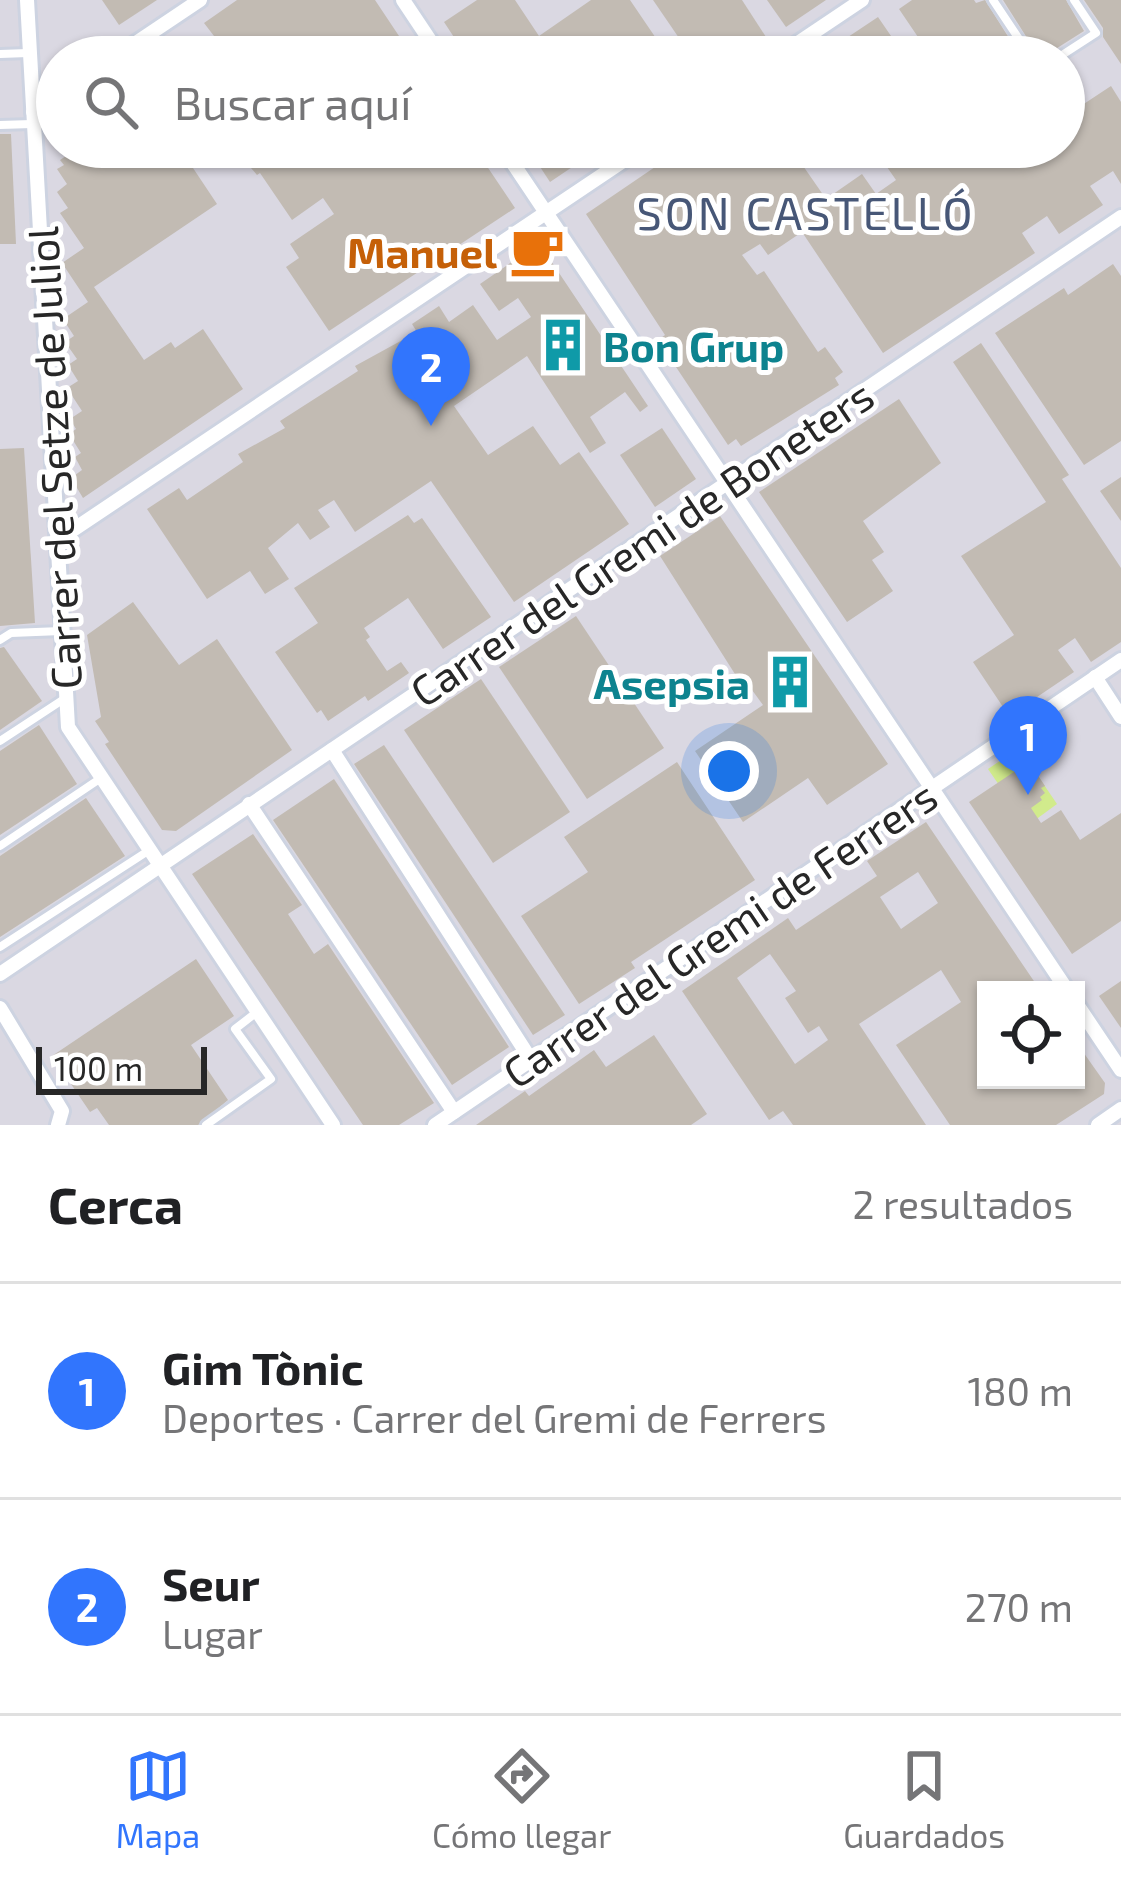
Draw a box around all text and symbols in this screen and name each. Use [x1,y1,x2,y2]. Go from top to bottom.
search box [36,36,1085,168]
icon: search [78,69,144,135]
text: Buscar aquí [174,75,411,129]
district label: SON CASTELLÓ [637,185,975,239]
cafe icon: Manuel [508,222,566,280]
street label: Carrer del Setze de Juliol [16,225,90,691]
place label: Manuel [347,226,497,276]
building icon: Bon Grup [534,316,592,374]
place label: Bon Grup [603,320,784,370]
pin: 2 [392,327,470,426]
street label: Carrer del Gremi de Boneters [400,368,882,716]
building icon: Asepsia [761,653,819,711]
place label: Asepsia [594,657,750,707]
pin: 1 [989,696,1067,795]
your location [699,741,759,801]
street label: Carrer del Gremi de Ferrers [493,769,945,1097]
map controls [977,981,1085,1089]
button: locate [977,981,1085,1089]
scale bar [36,1041,207,1094]
text: 100 m [54,1048,143,1088]
text: Cerca [48,1173,183,1234]
text: 2 resultados [852,1180,1073,1227]
text: Gim Tònic [162,1340,364,1394]
text: 1 [79,1367,95,1414]
text: 180 m [967,1367,1073,1414]
text: Deportes · Carrer del Gremi de Ferrers [162,1394,827,1441]
text: Seur [162,1556,260,1610]
text: 2 [76,1583,98,1630]
text: 270 m [965,1583,1073,1630]
text: Lugar [162,1610,263,1657]
tab: Mapa [116,1743,200,1855]
tab: Cómo llegar [432,1743,611,1855]
tab: Guardados [843,1743,1005,1855]

